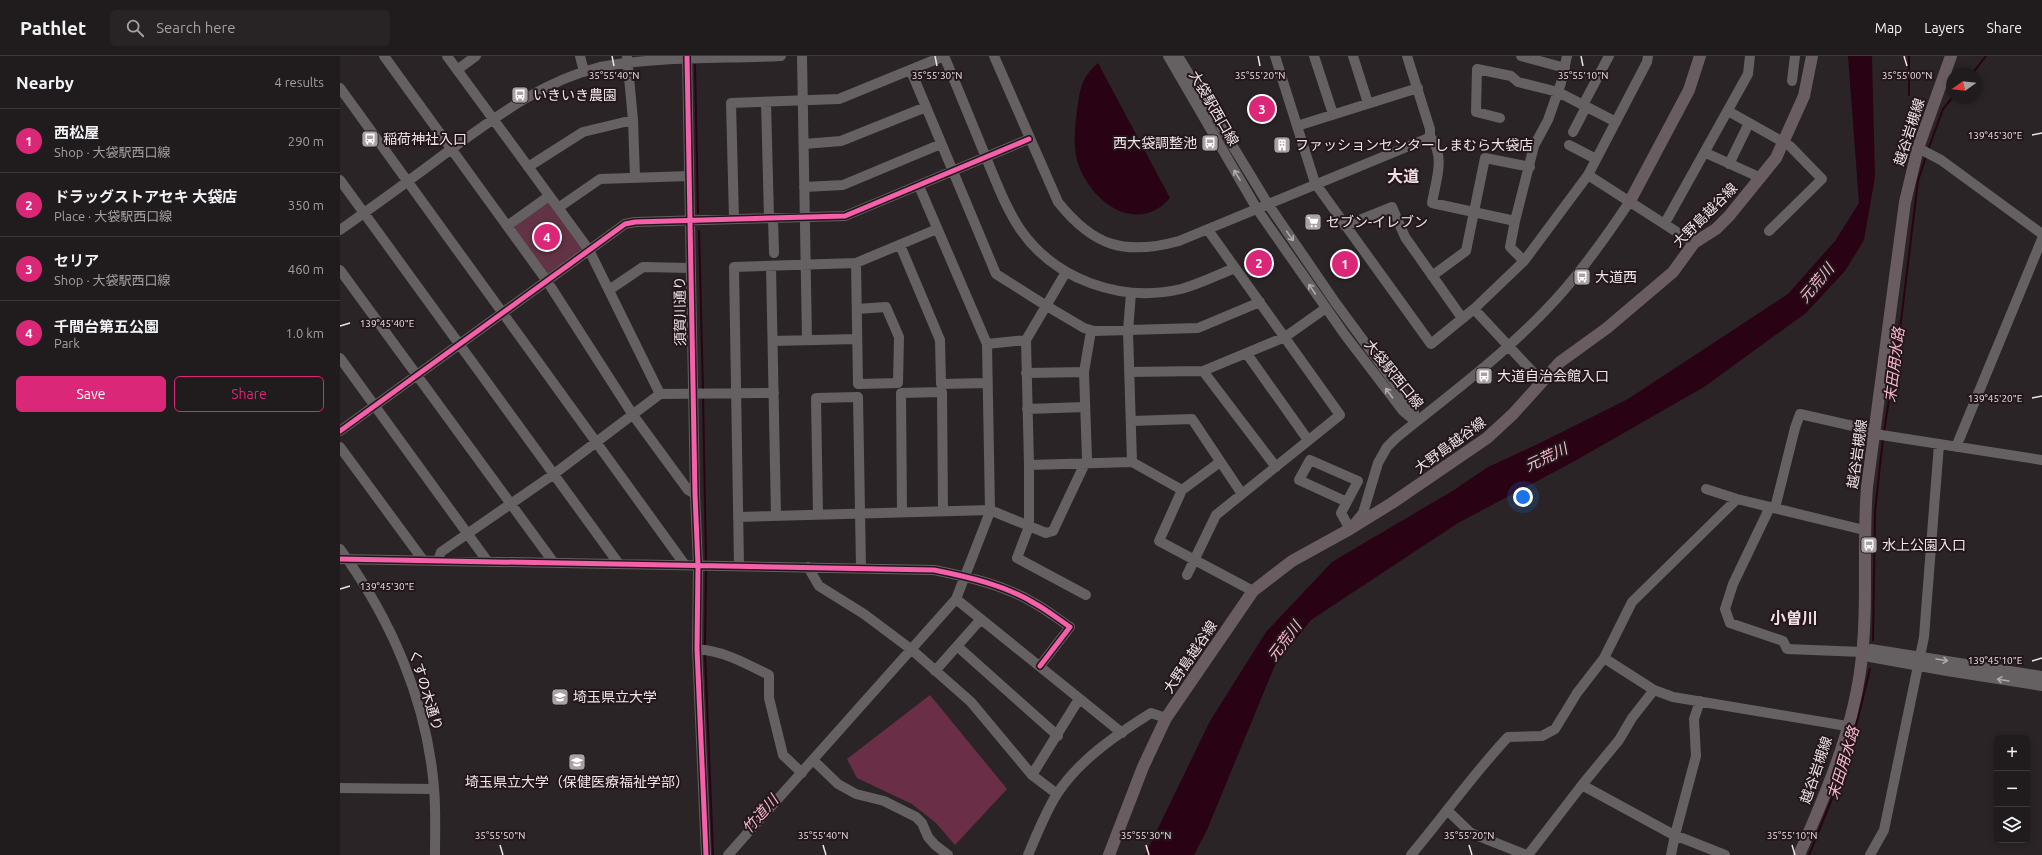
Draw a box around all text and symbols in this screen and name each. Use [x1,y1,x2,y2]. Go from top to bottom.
search box [110,10,390,46]
text: Pathlet [20,17,86,39]
icon: search [124,17,146,39]
text: Search here [156,19,236,36]
text: Map [1875,20,1902,36]
text: Layers [1924,20,1964,36]
text: Share [1986,20,2022,36]
street label: 大袋駅西口線 [1186,68,1242,148]
north arrow [1946,68,1982,104]
text: 35°55'40"N [589,70,639,81]
text: 35°55'30"N [912,70,962,81]
text: 35°55'20"N [1235,70,1285,81]
text: 35°55'10"N [1558,70,1608,81]
text: 35°55'00"N [1882,70,1932,81]
text: Nearby [16,73,74,92]
text: 4 results [274,75,324,89]
bus stop icon: いきいき農園 [510,85,530,105]
place label: いきいき農園 [533,87,617,103]
pin: 3 [1249,94,1275,124]
street label: 越谷岩槻線 [1891,96,1927,168]
text: 西松屋 [54,124,99,141]
bus stop icon: 稲荷神社入口 [360,129,380,149]
text: 139°45'30"E [1968,130,2023,141]
place label: 稲荷神社入口 [383,131,467,147]
bus stop icon: 西大袋調整池 [1200,133,1220,153]
text: 1 [25,134,33,148]
text: 290 m [288,134,324,148]
place label: 西大袋調整池 [1113,135,1197,151]
building icon: ファッションセンターしまむら大袋店 [1272,135,1292,155]
place label: ファッションセンターしまむら大袋店 [1295,137,1533,153]
text: Shop · 大袋駅西口線 [54,145,171,159]
district label: 大道 [1387,167,1419,185]
one-way arrow [1233,170,1241,181]
street label: 大野島越谷線 [1670,180,1740,250]
text: ドラッグストアセキ 大袋店 [54,188,237,205]
text: 2 [25,198,33,212]
text: 350 m [288,198,324,212]
text: Place · 大袋駅西口線 [54,209,172,223]
supermarket icon: セブン-イレブン [1303,212,1323,232]
place label: セブン-イレブン [1326,214,1428,230]
pin: 4 [534,222,560,252]
one-way arrow [1286,231,1294,242]
pin: 2 [1246,248,1272,278]
pin: 1 [1332,249,1358,279]
text: セリア [54,252,99,269]
water label: 元荒川 [1795,259,1838,306]
text: 3 [25,262,33,276]
text: 460 m [288,262,324,276]
bus stop icon: 大道西 [1572,267,1592,287]
place label: 大道西 [1595,269,1637,285]
text: Shop · 大袋駅西口線 [54,273,171,287]
street label: 須賀川通り [671,276,689,346]
one-way arrow [1308,284,1316,295]
text: 千間台第五公園 [54,318,159,335]
text: 139°45'40"E [360,318,415,329]
water label: 末田用水路 [1881,325,1907,403]
text: 4 [25,326,33,340]
text: 1.0 km [285,326,324,340]
text: Park [54,336,80,350]
street label: 大袋駅西口線 [1361,336,1427,412]
bus stop icon: 大道自治会館入口 [1474,366,1494,386]
place label: 大道自治会館入口 [1497,368,1609,384]
button: Save [16,376,166,412]
button: Share [174,376,324,412]
one-way arrow [1385,388,1394,399]
text: 139°45'20"E [1968,393,2023,404]
street label: 大野島越谷線 [1411,414,1489,476]
street label: 越谷岩槻線 [1844,418,1870,490]
water label: 元荒川 [1522,439,1572,474]
your location [1513,487,1533,507]
bus stop icon: 水上公園入口 [1859,535,1879,555]
place label: 水上公園入口 [1882,537,1966,553]
text: 139°45'30"E [360,581,415,592]
district label: 小曽川 [1770,609,1818,627]
water label: 元荒川 [1264,616,1306,664]
street label: 大野島越谷線 [1160,618,1220,696]
street label: くすの木通り [406,647,446,733]
text: 139°45'10"E [1968,655,2023,666]
one-way arrow [1935,656,1948,664]
one-way arrow [1997,676,2010,684]
school or university icon: 埼玉県立大学 [550,687,570,707]
place label: 埼玉県立大学 [573,689,657,705]
water label: 末田用水路 [1824,723,1863,801]
street label: 越谷岩槻線 [1797,734,1835,806]
map controls [1994,735,2030,843]
button: + [1994,735,2030,771]
school or university icon: 埼玉県立大学（保健医療福祉学部） [567,752,587,772]
button: − [1994,771,2030,807]
place label: 埼玉県立大学（保健医療福祉学部） [465,774,689,790]
water label: 竹道川 [739,790,783,836]
button: layers [1994,807,2030,843]
text: 35°55'50"N [475,830,525,841]
text: 35°55'40"N [798,830,848,841]
text: 35°55'30"N [1121,830,1171,841]
text: 35°55'20"N [1444,830,1494,841]
text: 35°55'10"N [1767,830,1817,841]

